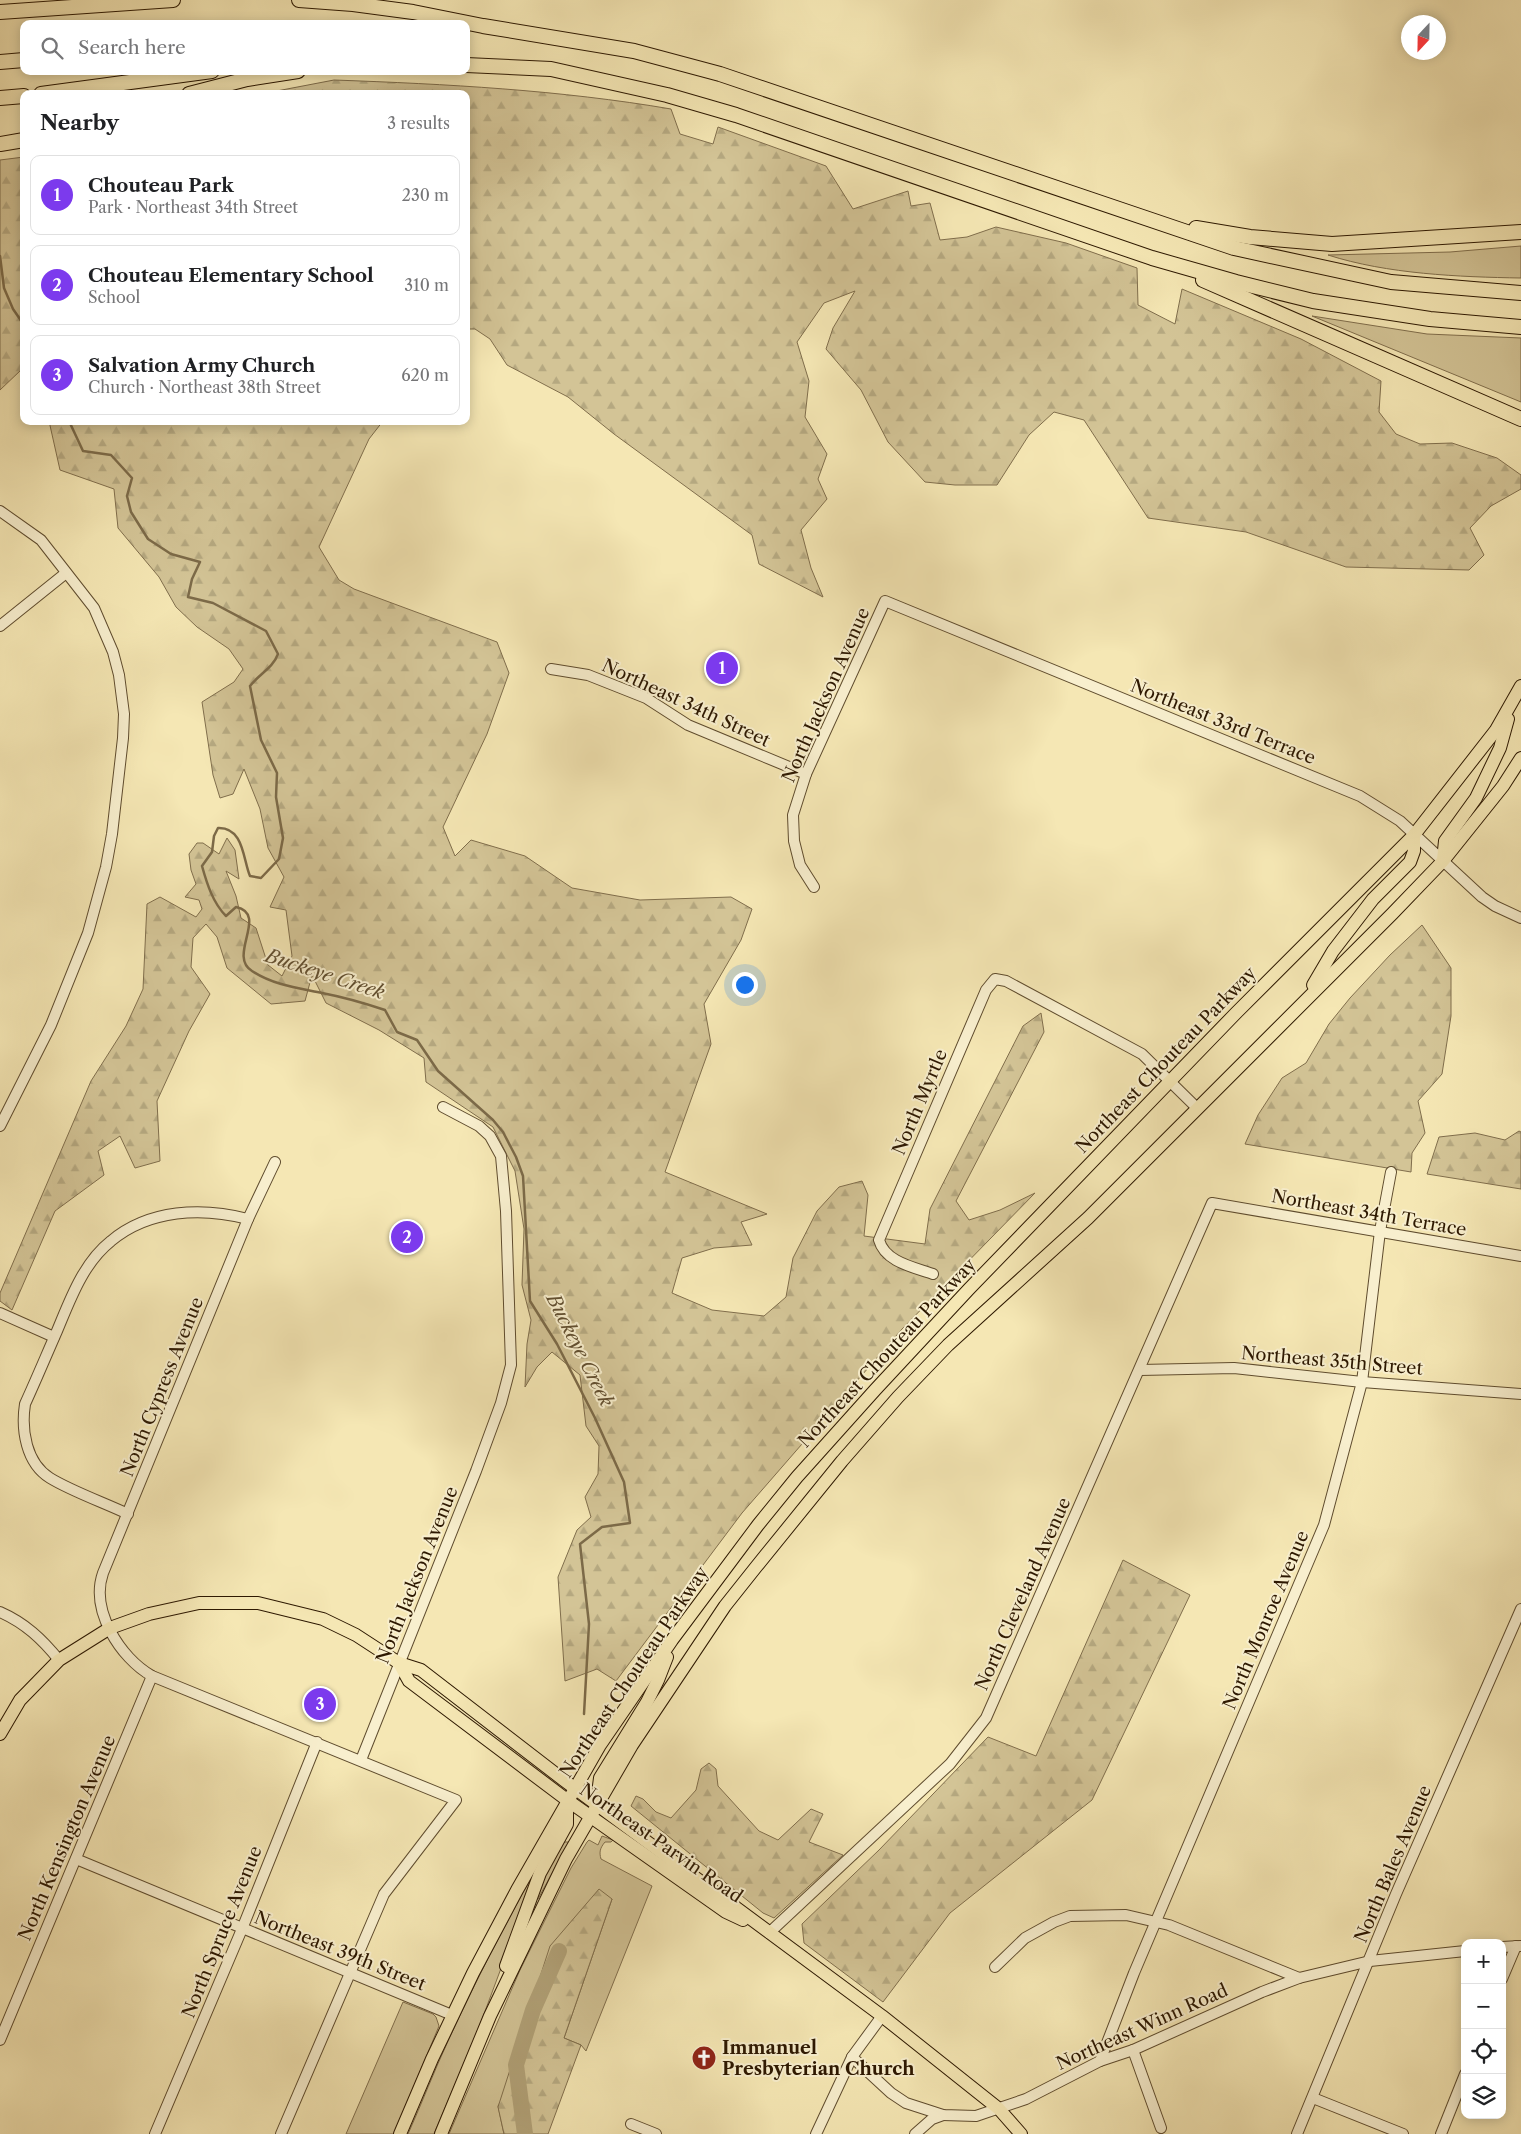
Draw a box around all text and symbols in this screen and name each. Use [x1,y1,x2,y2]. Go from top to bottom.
north arrow [1401,15,1446,60]
search box [20,20,470,75]
icon: search [38,34,66,62]
text: Search here [78,36,186,59]
text: Nearby [40,110,119,135]
text: 3 results [387,113,450,133]
text: Chouteau Park [88,174,234,197]
text: 1 [53,185,61,205]
text: 230 m [402,185,449,205]
text: Park · Northeast 34th Street [88,197,298,217]
text: Chouteau Elementary School [88,264,374,287]
text: 2 [52,275,62,295]
text: 310 m [404,275,449,295]
text: School [88,287,140,307]
text: Salvation Army Church [88,354,315,377]
text: 3 [52,365,62,385]
text: 620 m [401,365,449,385]
text: Church · Northeast 38th Street [88,377,321,397]
street label: North Jackson Avenue [777,604,875,786]
pin: 1 [706,649,738,687]
street label: Northeast 34th Street [598,654,774,752]
street label: Northeast 33rd Terrace [1127,675,1319,769]
water label: Buckeye Creek [261,943,388,1004]
street label: Northeast Chouteau Parkway [1071,962,1262,1158]
your location [732,972,758,998]
street label: North Myrtle [888,1046,952,1158]
street label: Northeast 34th Terrace [1270,1185,1468,1241]
pin: 2 [391,1218,423,1256]
street label: Northeast Chouteau Parkway [794,1253,981,1452]
water label: Buckeye Creek [541,1288,618,1411]
street label: North Cypress Avenue [116,1294,208,1480]
street label: Northeast 35th Street [1240,1342,1424,1380]
street label: North Jackson Avenue [371,1483,463,1667]
street label: North Cleveland Avenue [970,1494,1076,1694]
street label: North Monroe Avenue [1218,1527,1314,1713]
street label: Northeast Chouteau Parkway [555,1561,714,1782]
pin: 3 [304,1685,336,1723]
street label: North Kensington Avenue [14,1732,120,1944]
street label: Northeast Parvin Road [575,1778,747,1908]
street label: North Bales Avenue [1350,1782,1436,1946]
street label: North Spruce Avenue [177,1843,267,2021]
street label: Northeast 39th Street [251,1907,430,1996]
map controls [1461,1939,1506,2119]
button: + [1461,1939,1506,1984]
street label: Northeast Winn Road [1053,1979,1231,2075]
button: − [1461,1984,1506,2029]
button: locate [1461,2029,1506,2074]
place label: Immanuel Presbyterian Church [722,2037,915,2080]
church icon: Immanuel Presbyterian Church [691,2045,717,2071]
button: layers [1461,2074,1506,2119]

